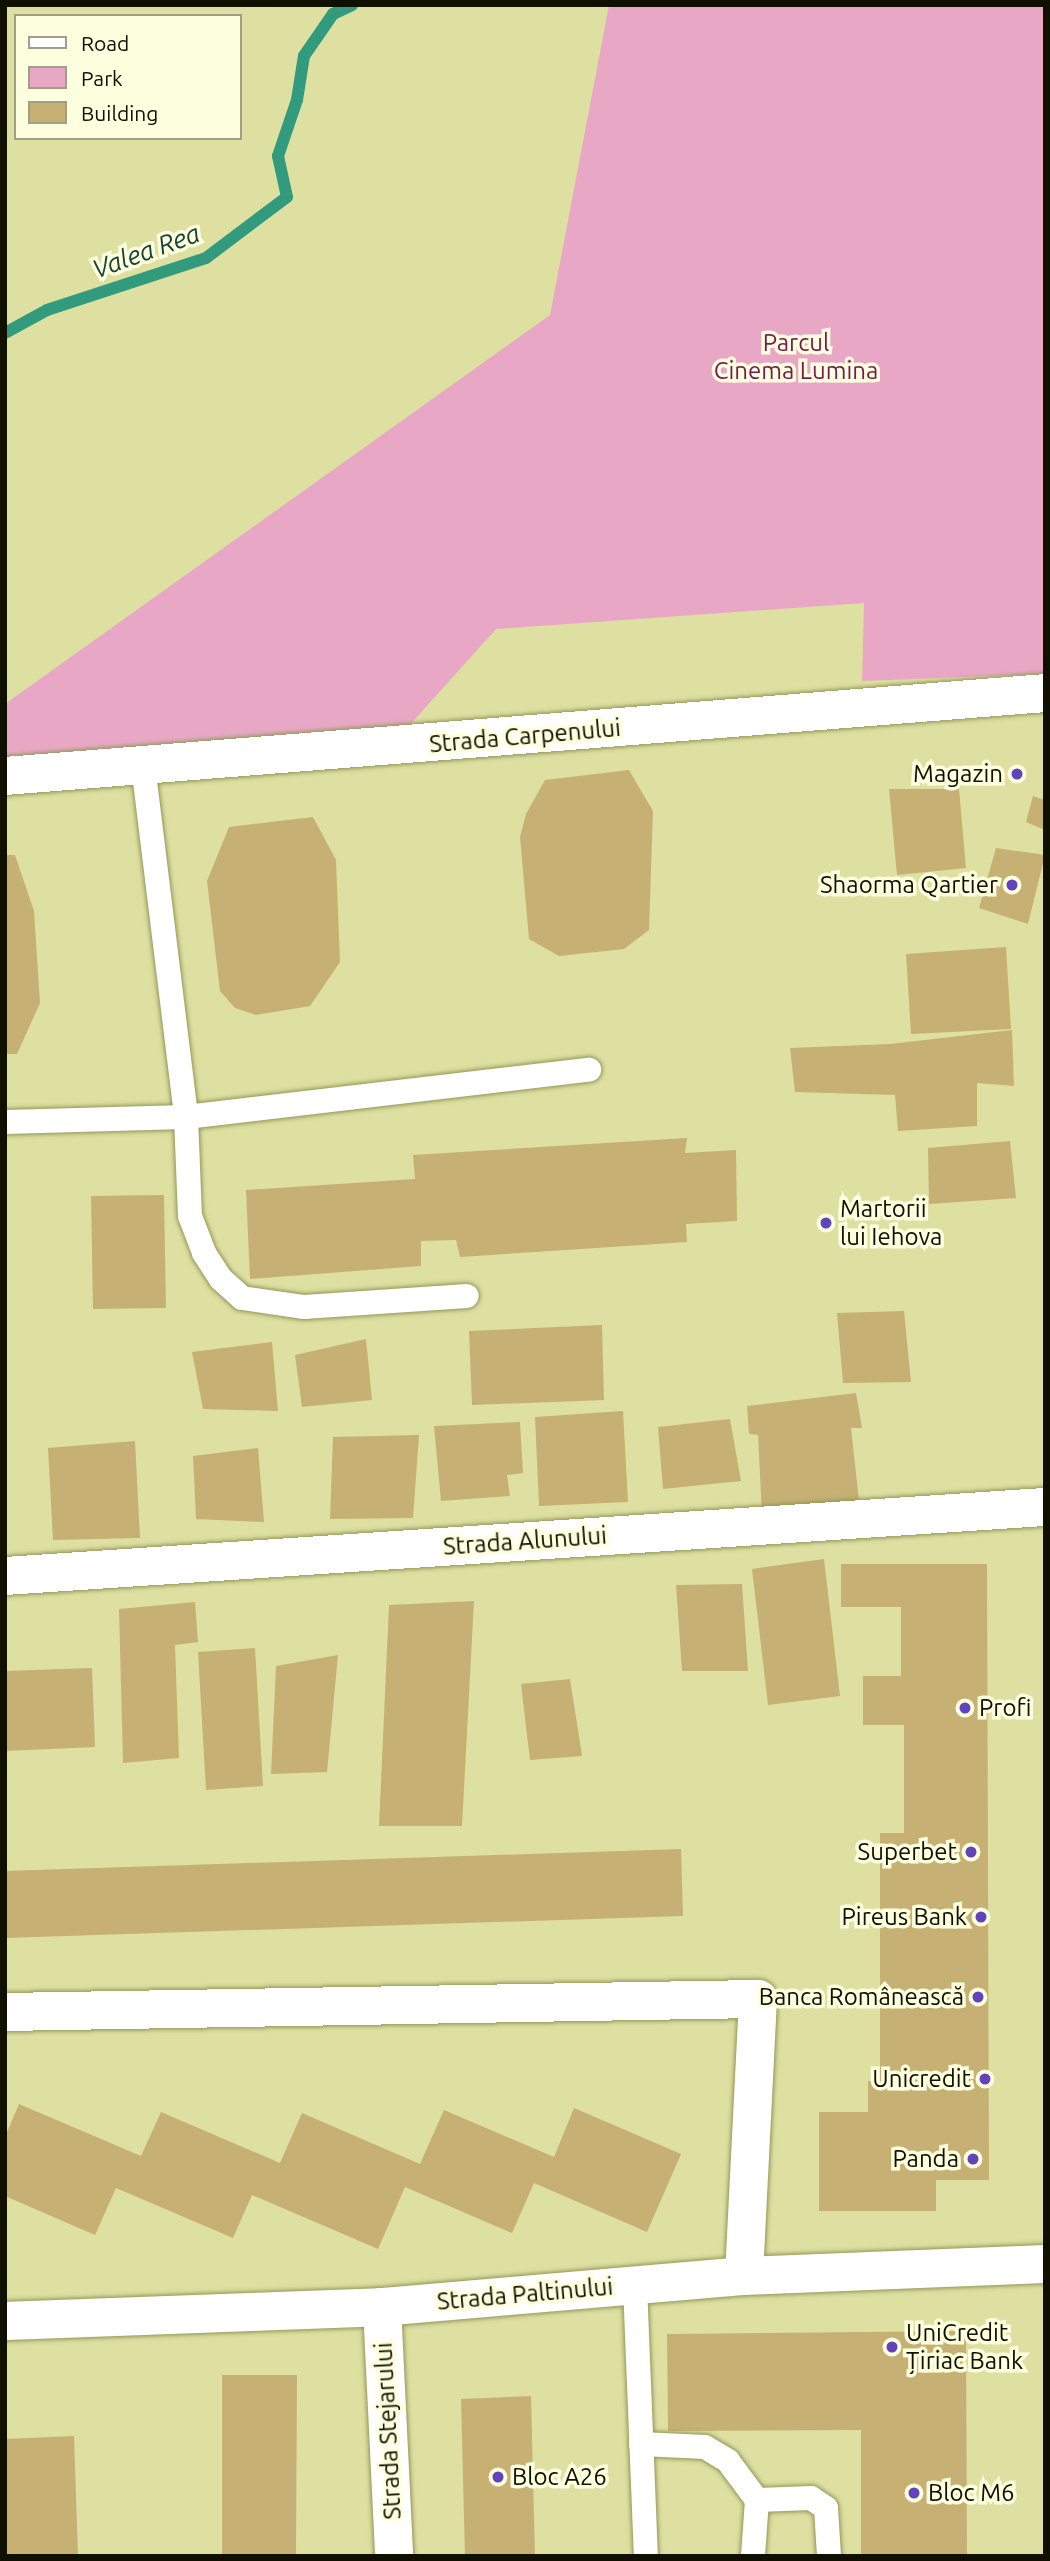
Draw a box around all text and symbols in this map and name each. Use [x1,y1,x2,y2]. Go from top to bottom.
legend [14,14,242,140]
text: Road [81,31,129,55]
text: Park [81,66,123,90]
text: Building [81,101,158,125]
water label: Valea Rea [88,217,204,285]
park label: Parcul Cinema Lumina [714,329,878,385]
street label: Strada Carpenului [428,713,622,759]
place label: Magazin [913,760,1003,788]
marker: Magazin [1009,766,1025,782]
place label: Shaorma Qartier [820,871,998,899]
marker: Shaorma Qartier [1004,877,1020,893]
place label: Martorii lui Iehova [840,1195,942,1251]
marker: Martorii lui Iehova [818,1215,834,1231]
street label: Strada Alunului [442,1521,608,1561]
place label: Profi [979,1694,1031,1722]
marker: Profi [957,1700,973,1716]
place label: Superbet [858,1838,957,1866]
marker: Superbet [963,1844,979,1860]
place label: Pireus Bank [841,1903,967,1931]
marker: Pireus Bank [973,1909,989,1925]
place label: Banca Românească [759,1983,964,2011]
marker: Banca Românească [970,1989,986,2005]
place label: Unicredit [872,2065,971,2093]
marker: Unicredit [977,2071,993,2087]
place label: Panda [892,2145,959,2173]
marker: Panda [965,2151,981,2167]
street label: Strada Paltinului [436,2272,614,2316]
place label: UniCredit Țiriac Bank [906,2319,1023,2375]
marker: UniCredit Țiriac Bank [884,2339,900,2355]
street label: Strada Stejarului [369,2342,407,2520]
place label: Bloc A26 [512,2463,607,2491]
marker: Bloc A26 [490,2469,506,2485]
place label: Bloc M6 [928,2479,1015,2507]
marker: Bloc M6 [906,2485,922,2501]

